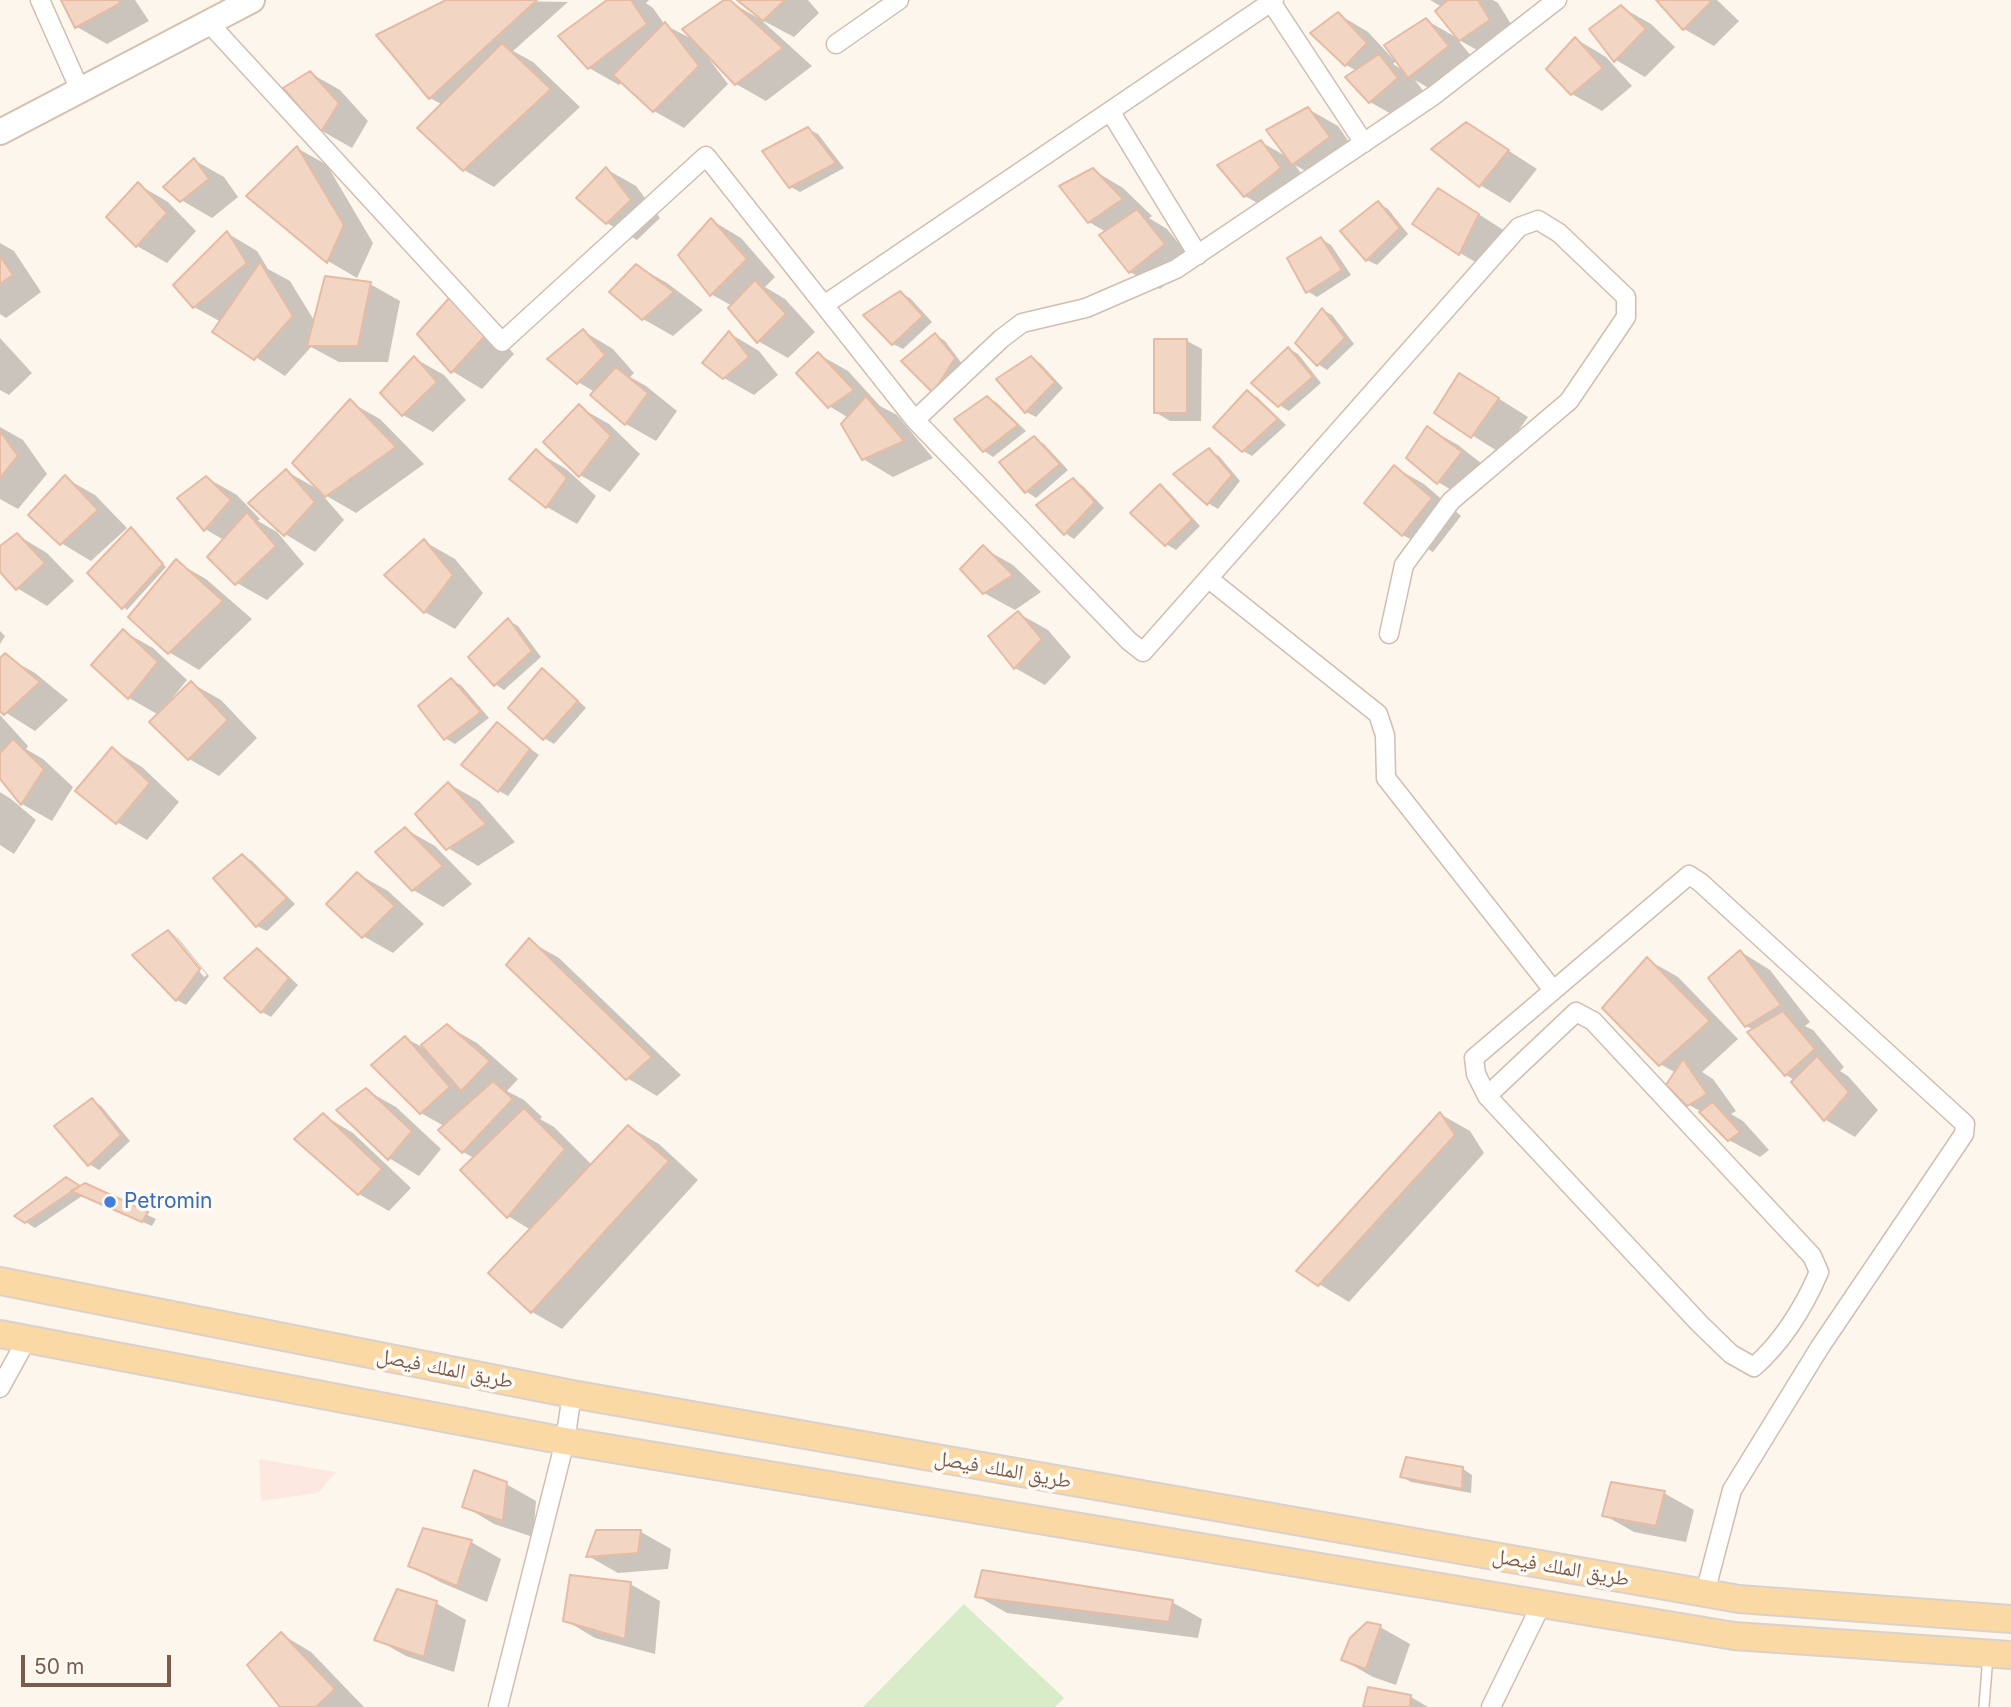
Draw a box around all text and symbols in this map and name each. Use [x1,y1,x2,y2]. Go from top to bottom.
place label: Petromin [124,1189,212,1215]
marker: Petromin [102,1194,118,1210]
street label: طريق الملك فيصل [375,1343,515,1395]
street label: طريق الملك فيصل [933,1446,1073,1494]
street label: طريق الملك فيصل [1491,1544,1631,1592]
scale bar [24,1640,175,1684]
text: 50 m [34,1654,84,1679]

